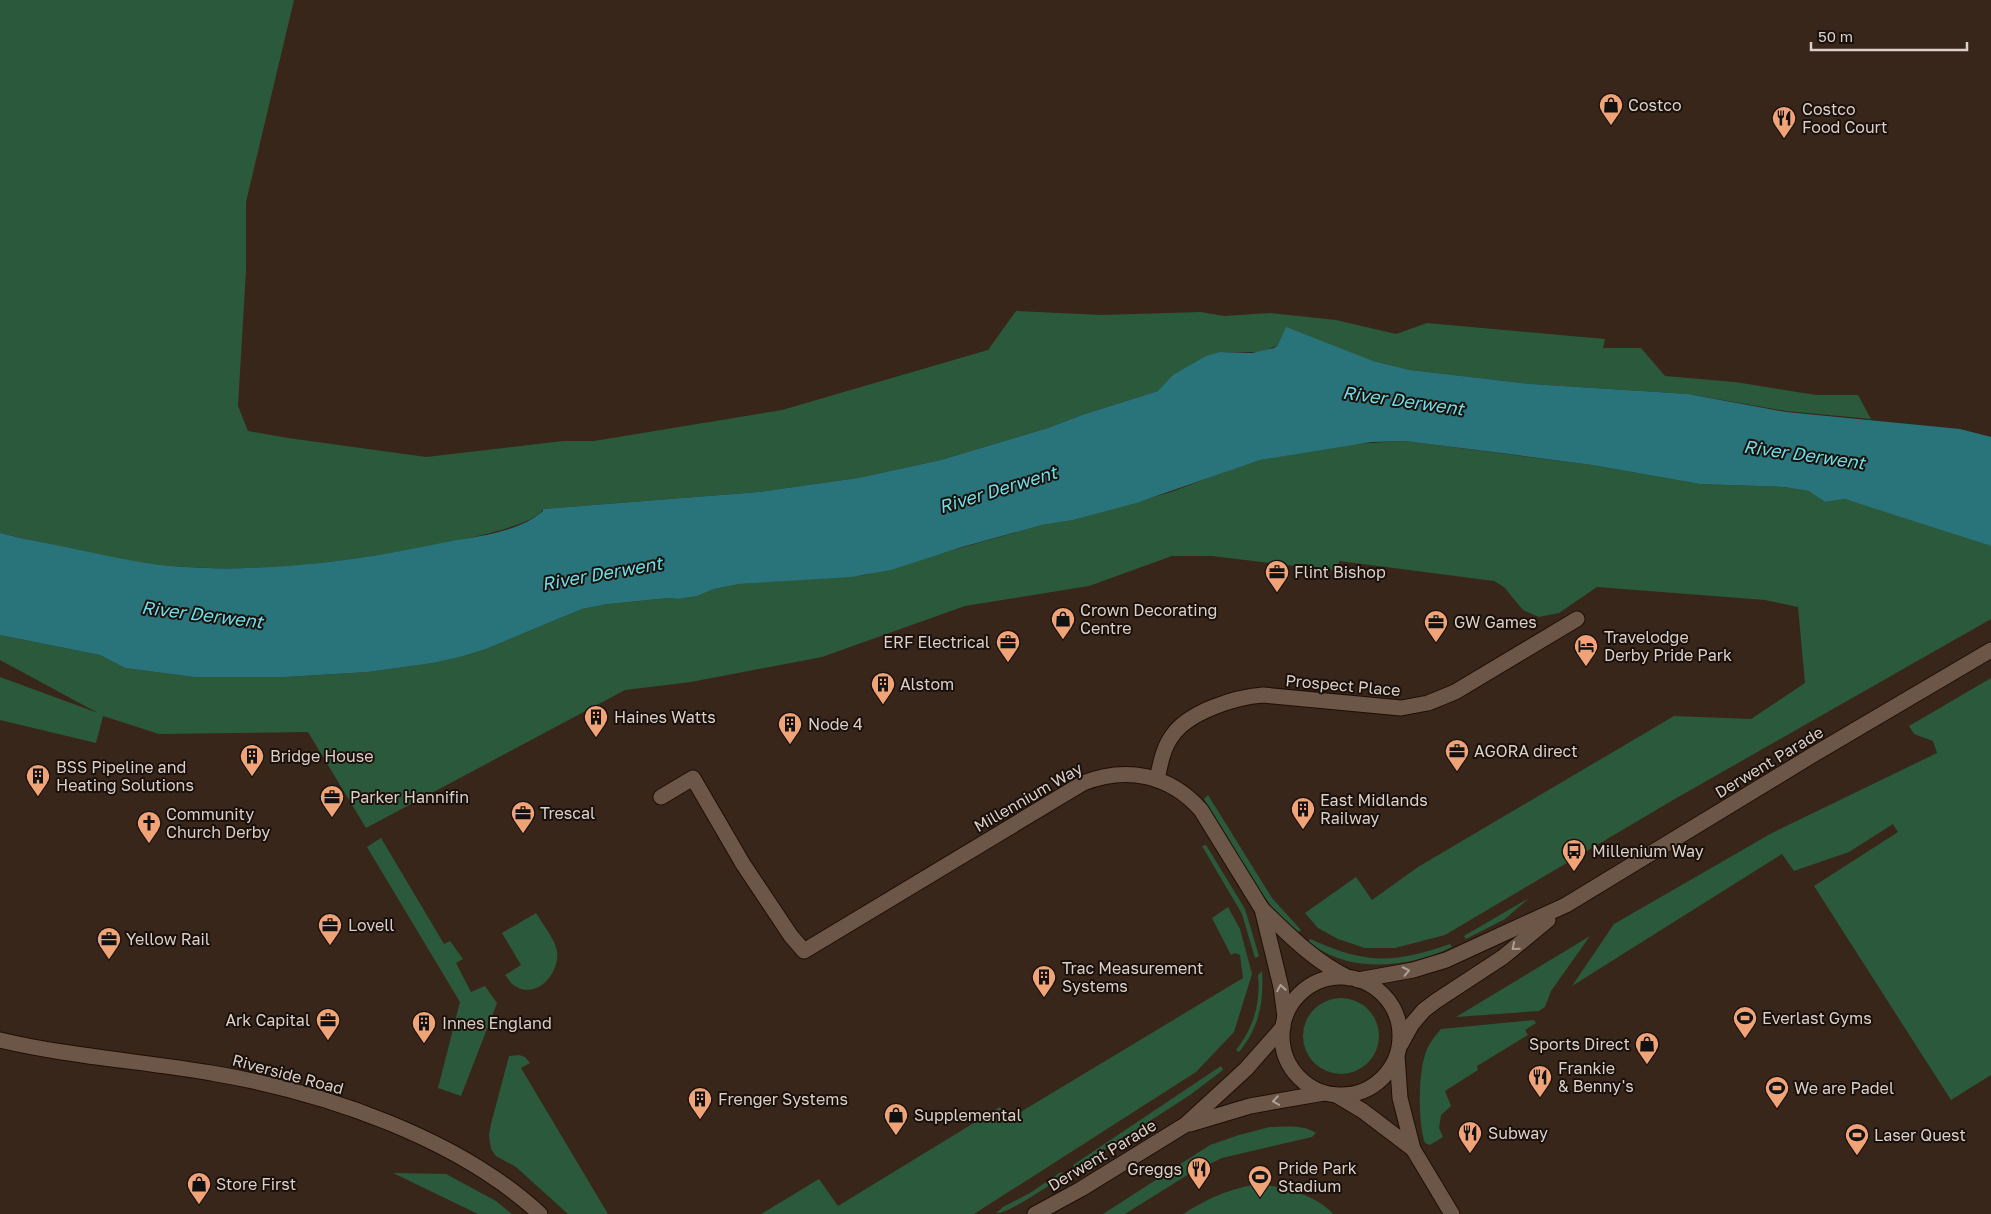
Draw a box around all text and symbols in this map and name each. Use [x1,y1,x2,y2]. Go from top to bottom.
scale bar [1811,20,1967,52]
text: 50 m [1818,27,1853,45]
shop icon: Costco [1598,92,1624,126]
place label: Costco [1628,95,1682,115]
place label: Costco Food Court [1802,99,1888,137]
restaurant icon: Costco Food Court [1771,105,1797,139]
water label: River Derwent [1341,381,1467,420]
water label: River Derwent [1742,435,1868,474]
water label: River Derwent [936,460,1061,517]
water label: River Derwent [540,551,666,594]
office icon: Flint Bishop [1264,559,1290,593]
place label: Flint Bishop [1294,562,1386,582]
water label: River Derwent [140,596,266,633]
place label: Crown Decorating Centre [1080,600,1217,638]
shop icon: Crown Decorating Centre [1050,606,1076,640]
office icon: GW Games [1423,609,1449,643]
place label: GW Games [1454,612,1537,632]
place label: Travelodge Derby Pride Park [1604,627,1732,665]
office icon: ERF Electrical [995,629,1021,663]
place label: ERF Electrical [883,632,990,652]
hotel icon: Travelodge Derby Pride Park [1573,633,1599,667]
street label: Prospect Place [1285,670,1401,700]
building icon: Alstom [870,671,896,705]
place label: Alstom [900,674,954,694]
building icon: Haines Watts [583,704,609,738]
place label: Haines Watts [614,707,716,727]
building icon: Node 4 [777,711,803,745]
place label: Node 4 [808,714,863,734]
street label: Derwent Parade [1711,722,1827,802]
office icon: AGORA direct [1444,738,1470,772]
place label: AGORA direct [1474,741,1578,761]
building icon: Bridge House [239,743,265,777]
place label: Bridge House [270,746,373,766]
place label: BSS Pipeline and Heating Solutions [56,757,194,795]
street label: Millennium Way [970,758,1086,836]
building icon: BSS Pipeline and Heating Solutions [25,763,51,797]
office icon: Parker Hannifin [319,784,345,818]
place label: Parker Hannifin [350,787,469,807]
place label: East Midlands Railway [1320,790,1428,828]
building icon: East Midlands Railway [1290,796,1316,830]
office icon: Trescal [510,800,536,834]
place label: Trescal [540,803,595,823]
place label: Community Church Derby [166,804,270,842]
church icon: Community Church Derby [136,810,162,844]
bus stop icon: Millenium Way [1561,838,1587,872]
place label: Millenium Way [1592,841,1704,861]
office icon: Lovell [317,912,343,946]
place label: Lovell [348,915,394,935]
office icon: Yellow Rail [96,926,122,960]
place label: Yellow Rail [126,929,210,949]
one-way arrow [1512,941,1521,950]
place label: Trac Measurement Systems [1062,958,1203,996]
building icon: Trac Measurement Systems [1031,964,1057,998]
one-way arrow [1402,967,1411,977]
one-way arrow [1276,983,1286,992]
sports icon: Everlast Gyms [1732,1005,1758,1039]
office icon: Ark Capital [315,1007,341,1041]
place label: Everlast Gyms [1762,1008,1872,1028]
place label: Ark Capital [225,1010,310,1030]
building icon: Innes England [411,1010,437,1044]
place label: Innes England [442,1013,552,1033]
shop icon: Sports Direct [1634,1031,1660,1065]
place label: Sports Direct [1529,1034,1630,1054]
street label: Riverside Road [230,1050,346,1098]
place label: Frankie & Benny's [1558,1058,1634,1096]
restaurant icon: Frankie & Benny's [1527,1064,1553,1098]
sports icon: We are Padel [1764,1075,1790,1109]
place label: We are Padel [1794,1078,1894,1098]
building icon: Frenger Systems [687,1086,713,1120]
place label: Frenger Systems [718,1089,848,1109]
one-way arrow [1272,1095,1280,1105]
shop icon: Supplemental [883,1102,909,1136]
place label: Supplemental [914,1105,1022,1125]
street label: Derwent Parade [1044,1115,1160,1195]
restaurant icon: Subway [1457,1120,1483,1154]
sports icon: Laser Quest [1844,1122,1870,1156]
place label: Subway [1488,1123,1548,1143]
place label: Laser Quest [1874,1125,1966,1145]
restaurant icon: Greggs [1186,1156,1212,1190]
place label: Pride Park Stadium [1278,1158,1357,1196]
place label: Greggs [1127,1159,1182,1179]
sports icon: Pride Park Stadium [1247,1164,1273,1198]
shop icon: Store First [186,1171,212,1205]
place label: Store First [216,1174,296,1194]

